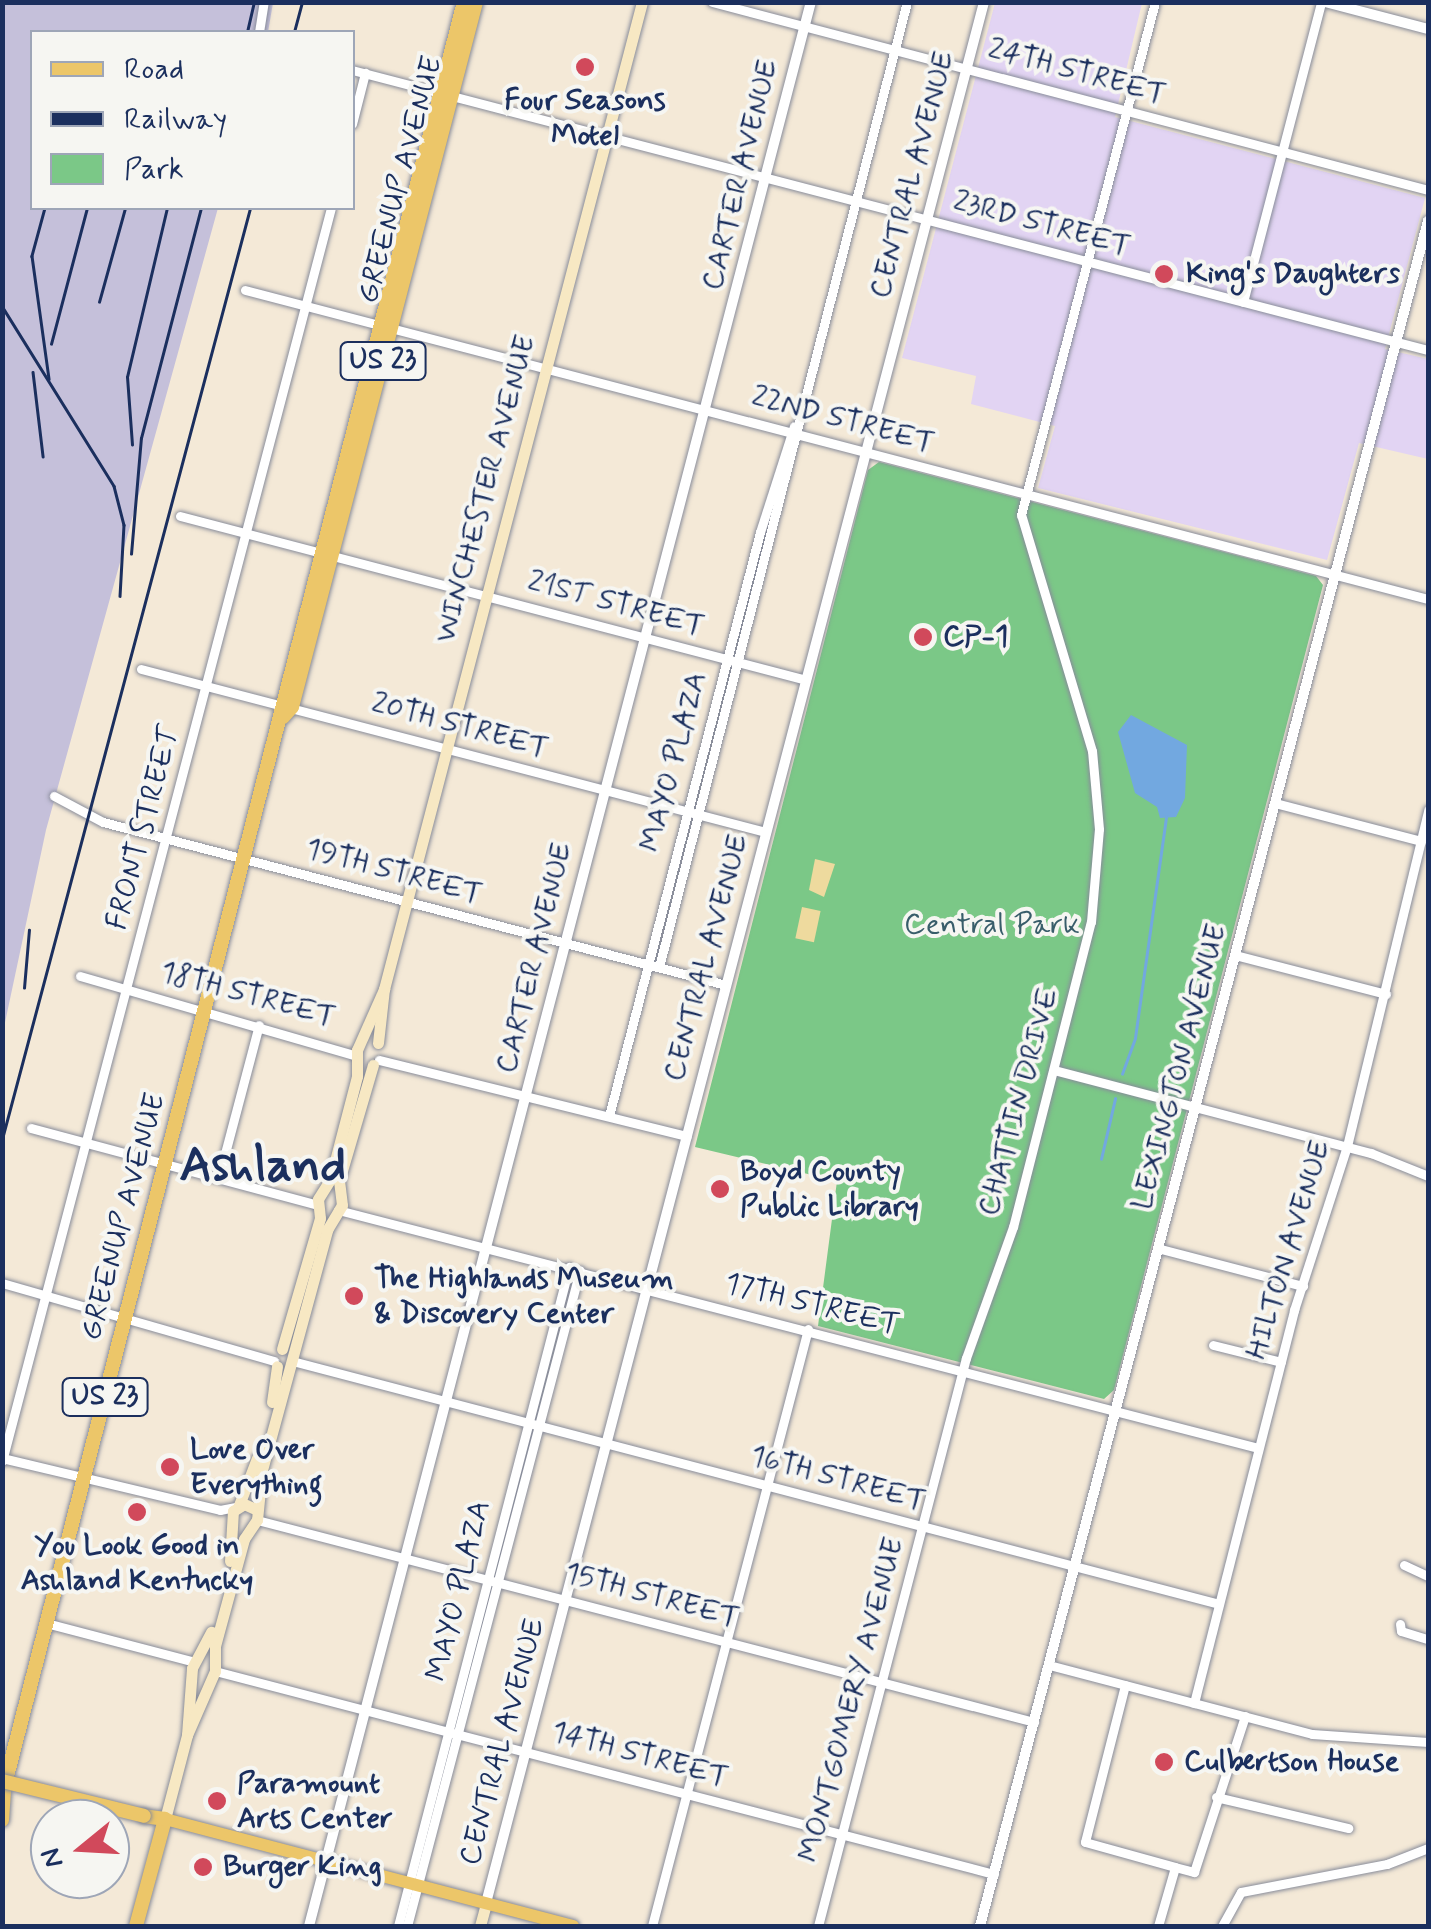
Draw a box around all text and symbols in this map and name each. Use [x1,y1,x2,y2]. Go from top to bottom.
legend [30,30,355,210]
street label: 24TH STREET [982,31,1172,113]
street label: CENTRAL AVENUE [862,47,964,303]
text: Road [124,50,184,89]
street label: GREENUP AVENUE [350,52,452,308]
street label: CARTER AVENUE [694,54,788,296]
marker: Four Seasons Motel [574,56,596,78]
place label: Four Seasons Motel [501,83,669,154]
text: Railway [124,100,227,139]
text: Park [124,150,184,189]
street label: 23RD STREET [948,183,1136,265]
place label: King's Daughters [1186,256,1402,292]
marker: King's Daughters [1151,261,1177,287]
street label: WINCHESTER AVENUE [427,330,545,648]
road number: US 23 [338,338,428,384]
street label: 22ND STREET [746,378,940,462]
street label: 21ST STREET [522,563,710,645]
place label: CP-1 [943,619,1008,655]
marker: CP-1 [912,626,934,648]
street label: MAYO PLAZA [633,669,715,855]
street label: 20TH STREET [366,685,554,767]
street label: FRONT STREET [99,721,189,935]
street label: CENTRAL AVENUE [656,830,758,1086]
street label: 19TH STREET [300,831,488,913]
street label: CARTER AVENUE [488,837,582,1079]
park label: Central Park [908,907,1076,943]
street label: LEXINGTON AVENUE [1124,920,1236,1214]
street label: 18TH STREET [155,954,341,1036]
street label: CHATTIN DRIVE [971,983,1067,1221]
street label: GREENUP AVENUE [73,1089,175,1345]
street label: HILTON AVENUE [1238,1134,1340,1366]
district label: Ashland [180,1137,346,1197]
place label: Boyd County Public Library [740,1154,926,1224]
marker: Boyd County Public Library [709,1178,731,1200]
place label: The Highlands Museum & Discovery Center [374,1261,674,1332]
street label: 17TH STREET [719,1266,905,1344]
marker: The Highlands Museum & Discovery Center [343,1285,365,1307]
road number: US 23 [60,1374,150,1420]
place label: Love Over Everything [190,1432,322,1502]
street label: 16TH STREET [745,1438,931,1520]
marker: Love Over Everything [159,1456,181,1478]
street label: MAYO PLAZA [419,1498,499,1684]
marker: You Look Good in Ashland Kentucky [126,1501,148,1523]
place label: You Look Good in Ashland Kentucky [21,1528,253,1598]
street label: MONTGOMERY AVENUE [791,1533,913,1867]
street label: 15TH STREET [559,1555,745,1637]
street label: CENTRAL AVENUE [452,1614,554,1870]
street label: 14TH STREET [546,1714,734,1796]
place label: Culbertson House [1184,1744,1397,1780]
marker: Culbertson House [1153,1751,1175,1773]
place label: Paramount Arts Center [237,1766,393,1836]
marker: Paramount Arts Center [206,1790,228,1812]
north arrow [30,1799,130,1899]
text: N [32,1843,73,1872]
place label: Burger King [223,1849,377,1885]
marker: Burger King [192,1856,214,1878]

